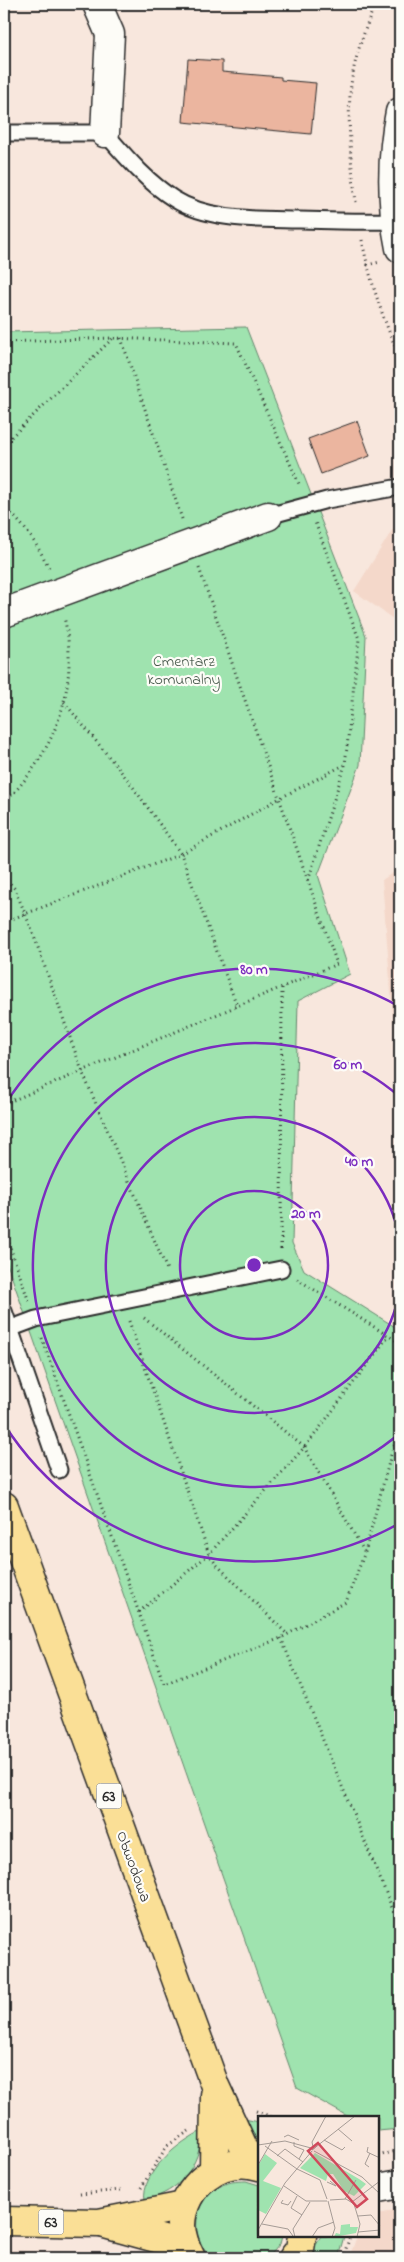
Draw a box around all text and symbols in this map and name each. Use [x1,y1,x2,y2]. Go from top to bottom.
park label: Cmentarz komunalny [148,650,221,692]
text: 80 m [239,959,268,981]
text: 60 m [333,1054,363,1076]
text: 40 m [344,1151,373,1173]
text: 20 m [290,1203,321,1225]
centre of rings [245,1256,263,1274]
road number: 63 [96,1784,122,1808]
street label: Obwodowa [109,1828,157,1906]
inset map [258,2116,379,2237]
road number: 63 [38,2210,64,2234]

